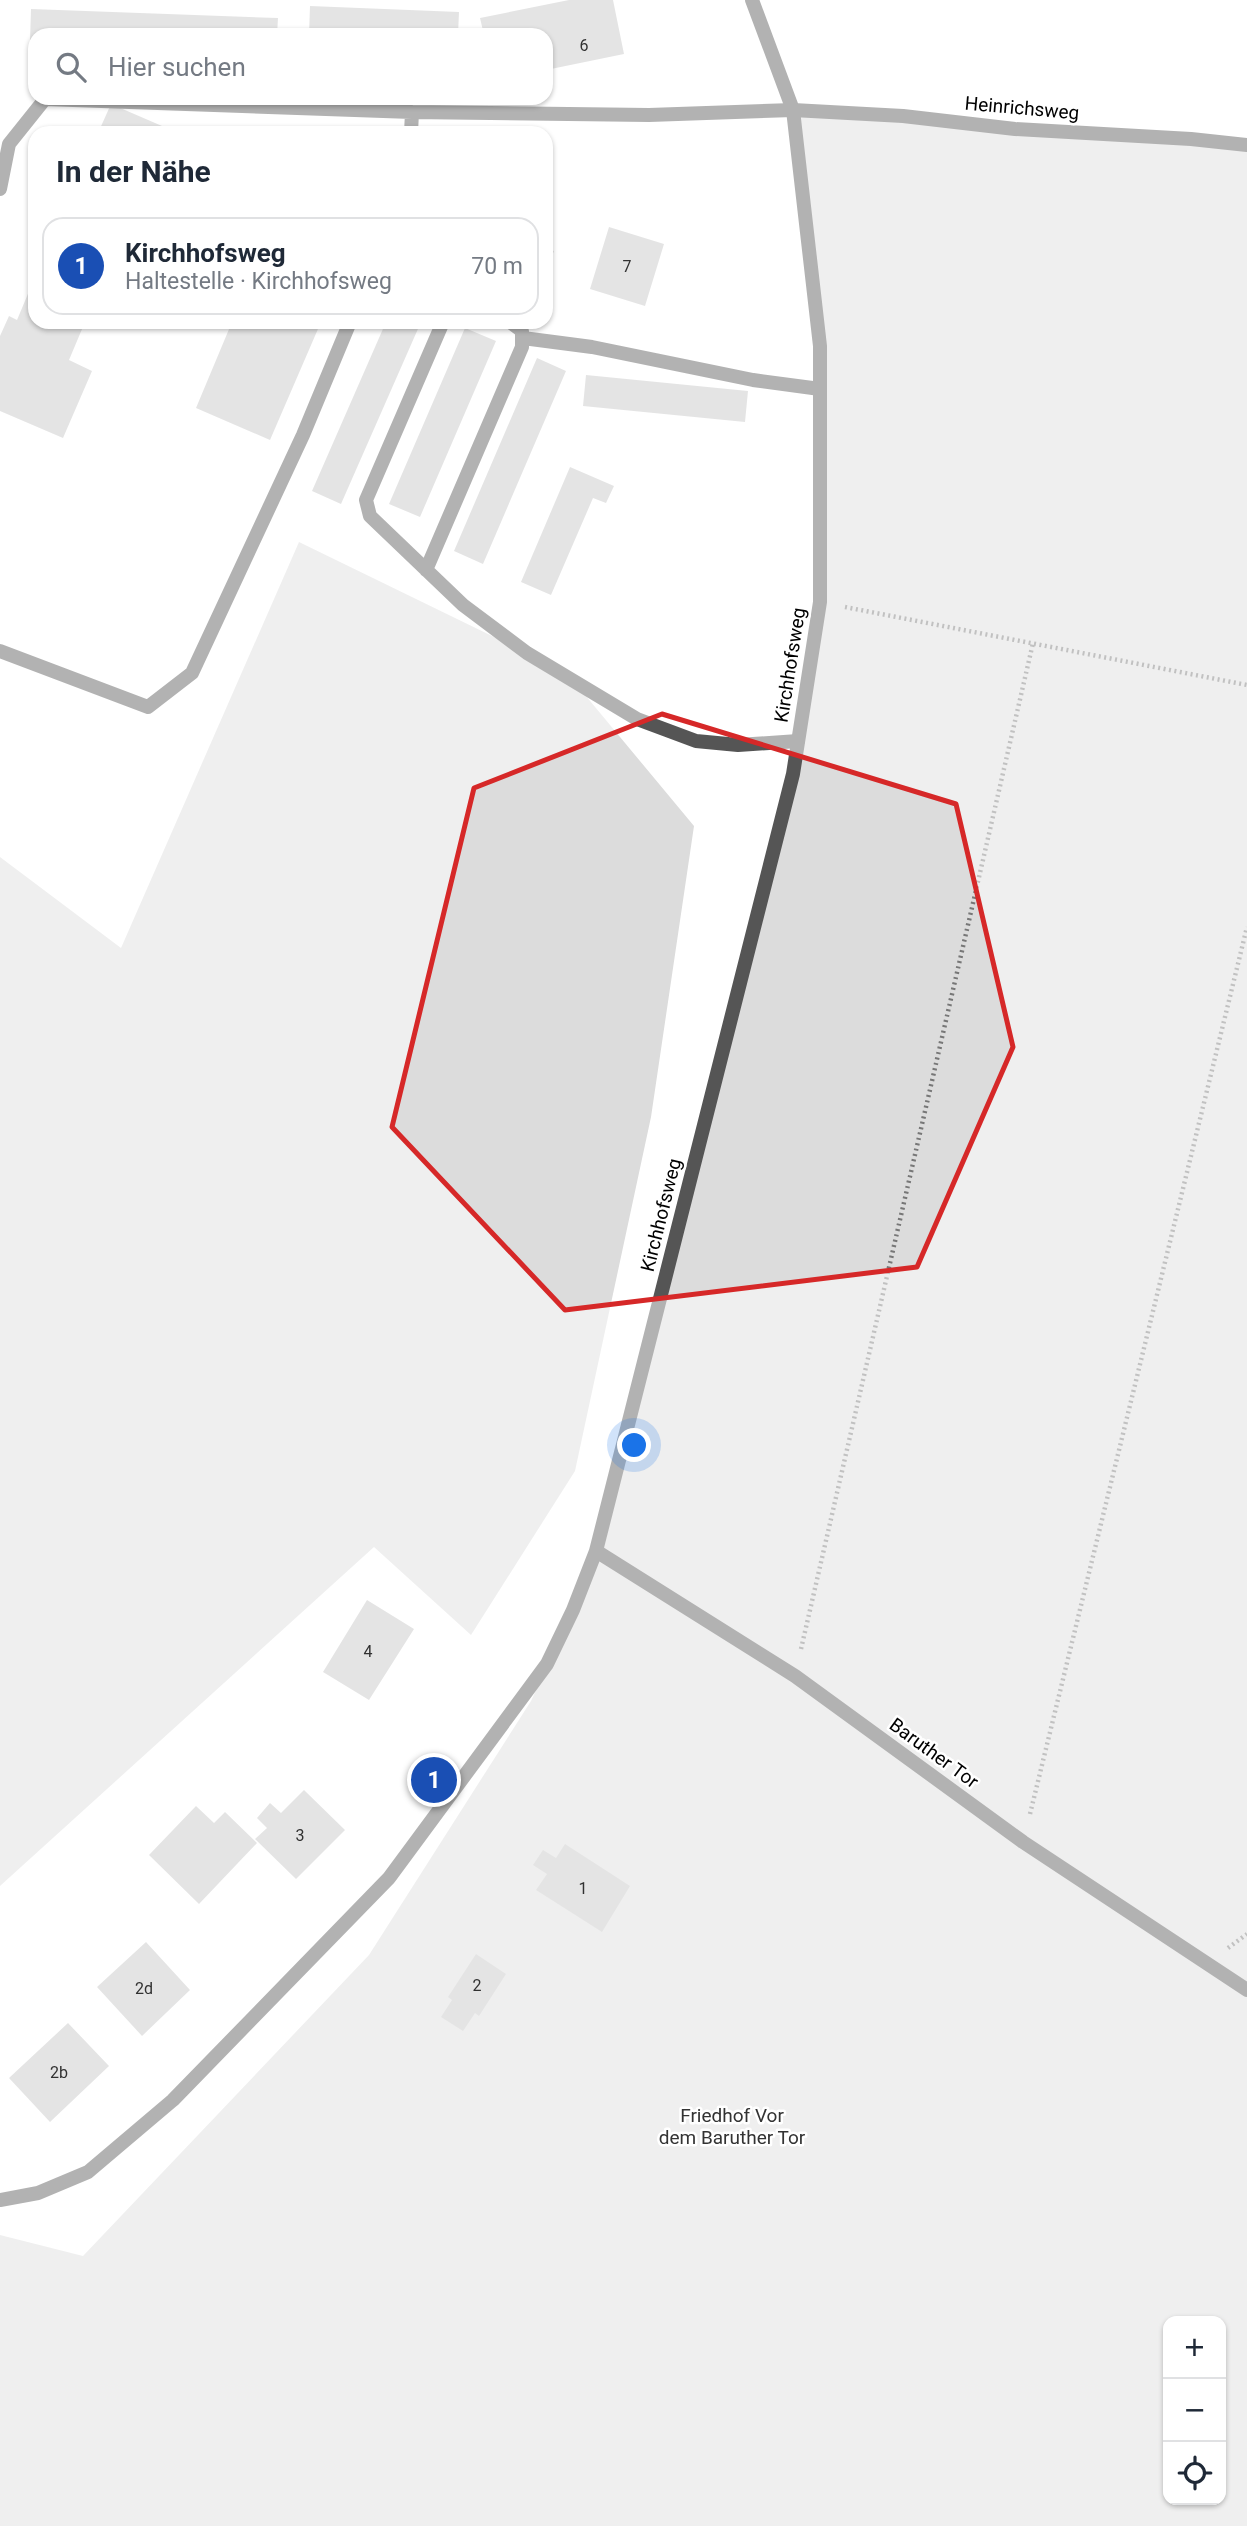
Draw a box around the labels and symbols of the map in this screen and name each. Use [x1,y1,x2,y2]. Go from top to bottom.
house number: 6 [580,36,589,55]
street label: Heinrichsweg [964,92,1080,124]
house number: 7 [623,257,632,276]
street label: Kirchhofsweg [770,606,810,724]
street label: Kirchhofsweg [636,1156,686,1274]
your location [617,1428,651,1462]
house number: 4 [364,1642,373,1661]
street label: Baruther Tor [885,1713,983,1793]
pin: 1 [411,1754,457,1806]
house number: 3 [296,1826,305,1845]
house number: 1 [579,1879,588,1898]
house number: 2 [473,1976,482,1995]
house number: 2d [135,1979,153,1998]
house number: 2b [50,2063,68,2082]
park label: Friedhof Vor dem Baruther Tor [659,2104,806,2149]

